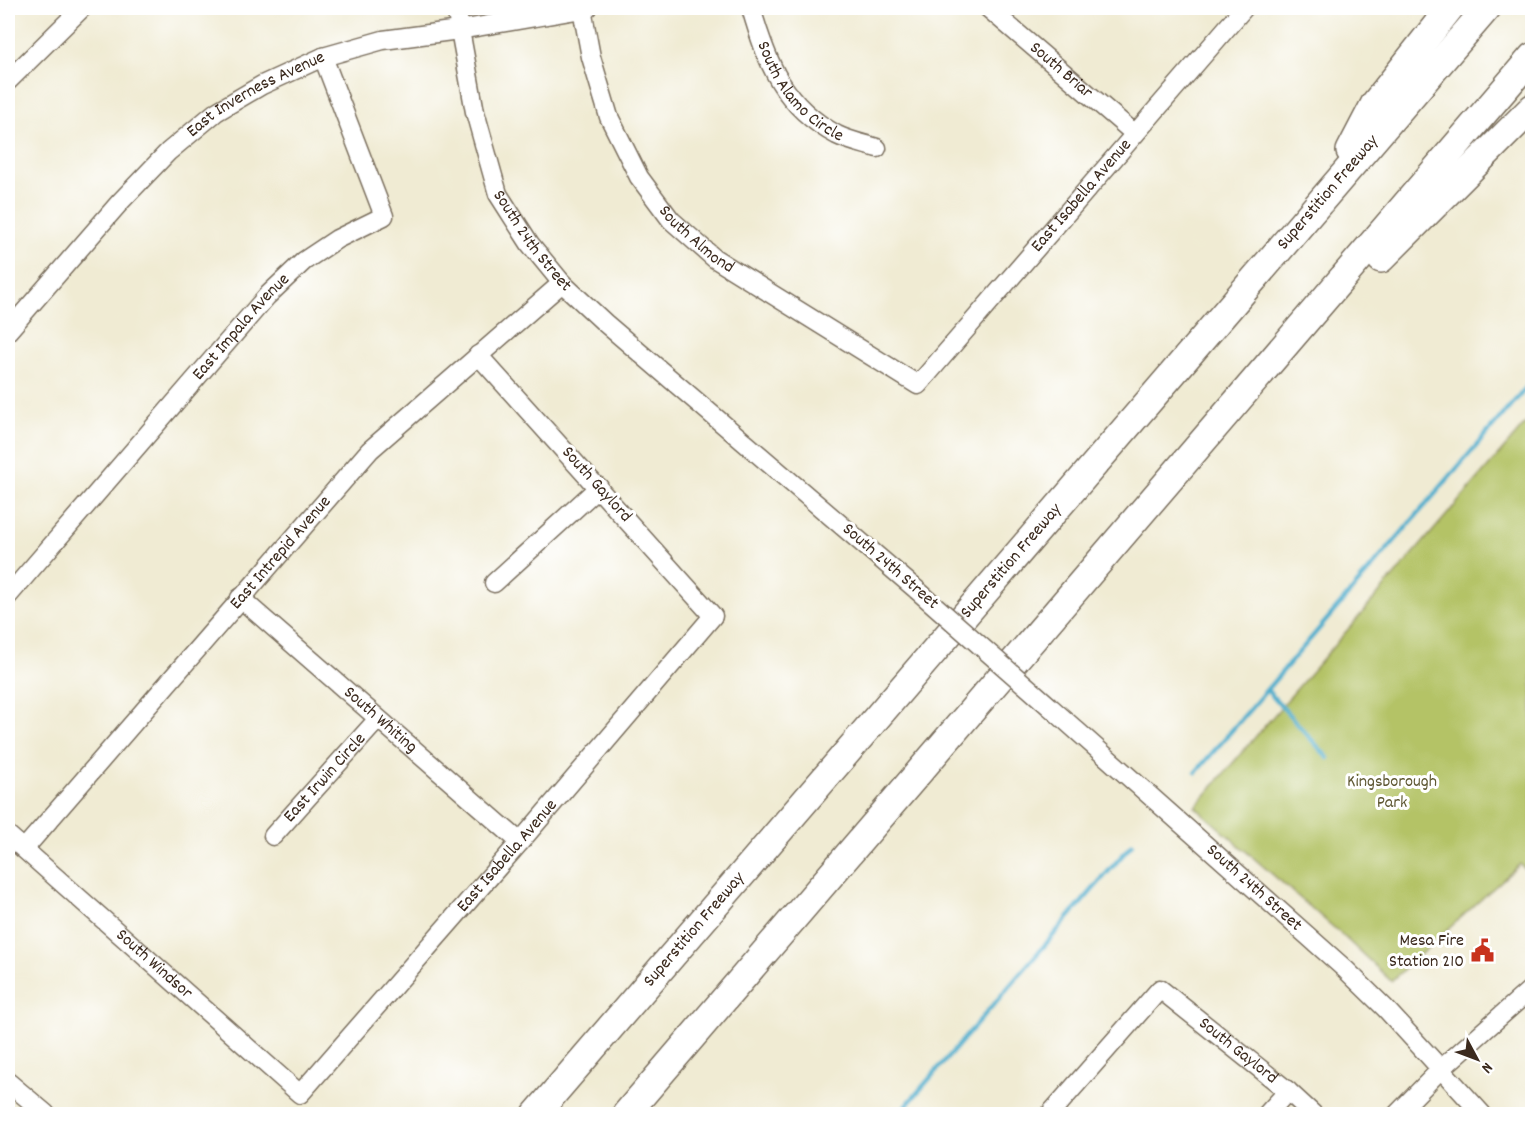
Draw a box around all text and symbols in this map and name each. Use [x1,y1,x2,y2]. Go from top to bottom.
street label: South Briar [1024,36,1098,105]
street label: South Alamo Circle [750,38,848,149]
street label: East Inverness Avenue [181,45,329,144]
street label: Superstition Freeway [1272,129,1385,256]
street label: East Isabella Avenue [1025,134,1138,258]
street label: South 24th Street [486,185,577,298]
street label: South Almond [652,200,739,280]
street label: East Impala Avenue [187,268,296,386]
street label: South Gaylord [555,441,637,529]
street label: East Intrepid Avenue [224,490,337,615]
street label: Superstition Freeway [955,498,1068,624]
street label: South 24th Street [836,518,944,616]
street label: South Whiting [338,681,423,760]
street label: East Irwin Circle [278,727,372,828]
park label: Kingsborough Park [1347,770,1437,816]
street label: East Isabella Avenue [451,794,564,918]
street label: South 24th Street [1200,838,1308,938]
street label: Superstition Freeway [638,866,751,993]
street label: South Windsor [110,923,198,1006]
place label: Mesa Fire Station 210 [1389,929,1464,975]
public building icon: Mesa Fire Station 210 [1469,938,1495,964]
street label: South Gaylord [1193,1012,1283,1090]
north arrow [1447,1029,1507,1089]
text: N [1475,1057,1498,1078]

